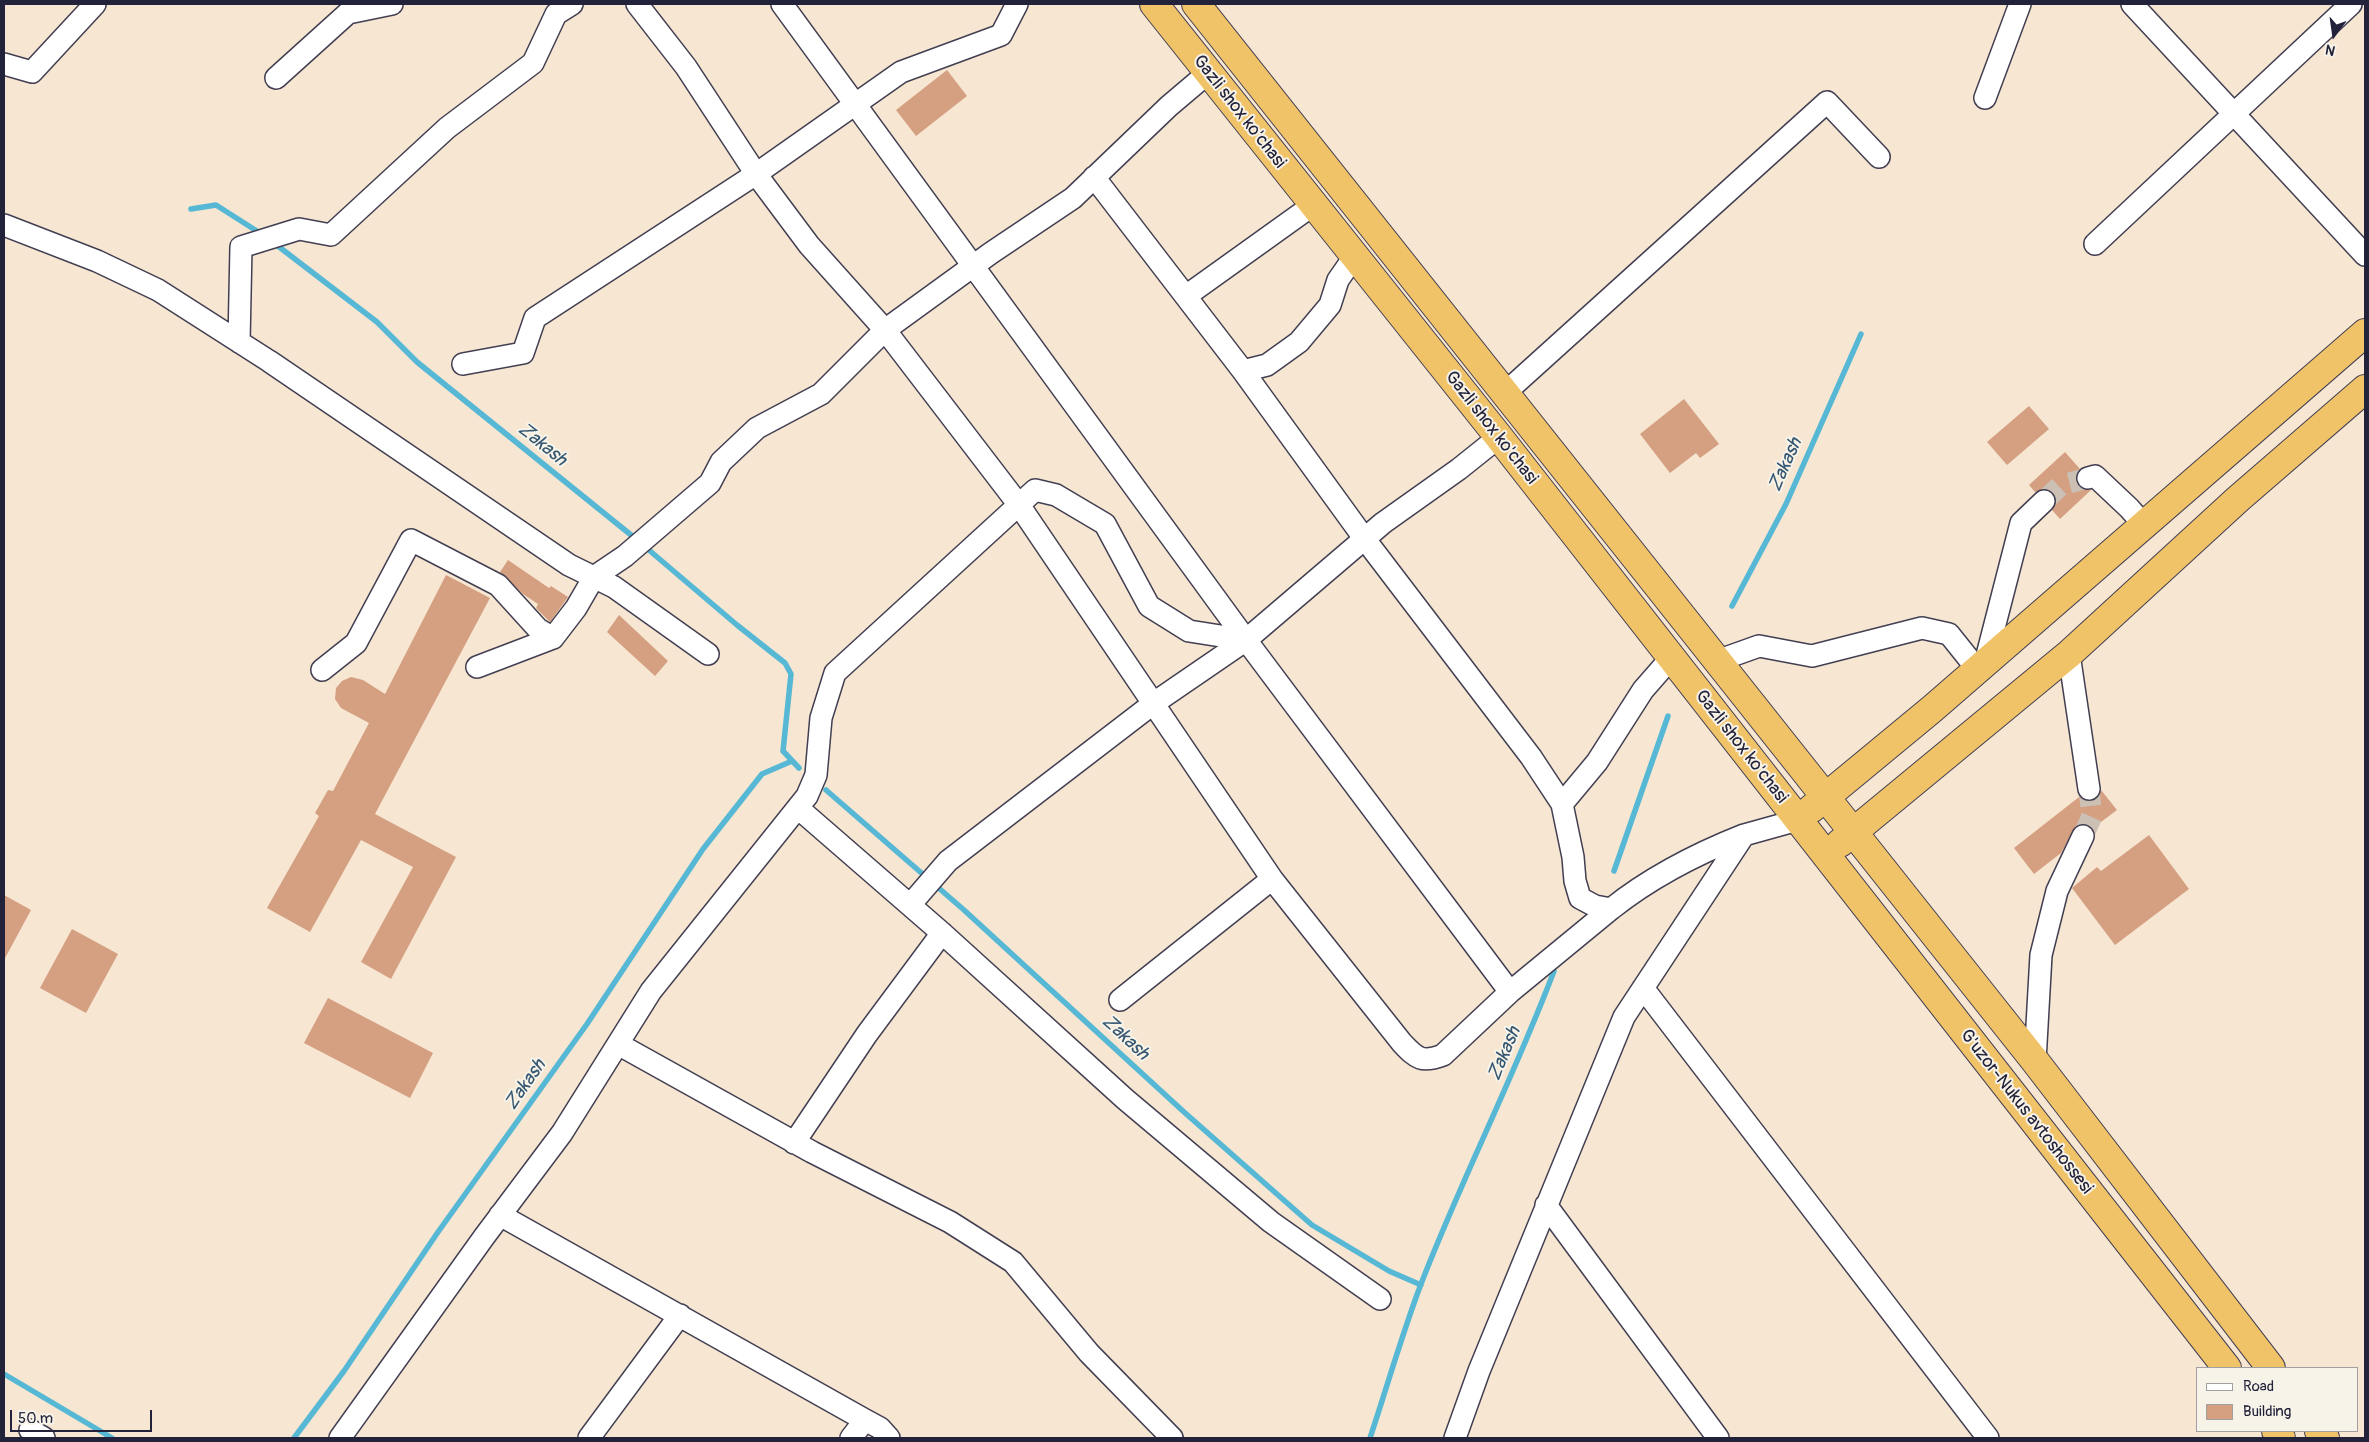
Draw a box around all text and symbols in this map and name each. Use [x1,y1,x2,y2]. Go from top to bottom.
north arrow [2309,10,2359,60]
text: N [2324,41,2337,59]
street label: Gazli shox ko'chasi [1188,51,1290,173]
street label: Gazli shox ko'chasi [1440,367,1542,489]
water label: Zakash [513,419,571,471]
water label: Zakash [1764,435,1808,495]
street label: Gazli shox ko'chasi [1690,686,1792,808]
water label: Zakash [1097,1011,1153,1065]
water label: Zakash [1484,1024,1526,1084]
street label: G'uzor-Nukus avtoshossesi [1955,1025,2097,1199]
water label: Zakash [501,1056,551,1114]
legend [2196,1367,2359,1432]
text: Road [2243,1377,2274,1396]
scale bar [12,1400,155,1432]
text: Building [2243,1402,2291,1421]
text: 50 m [18,1409,53,1428]

